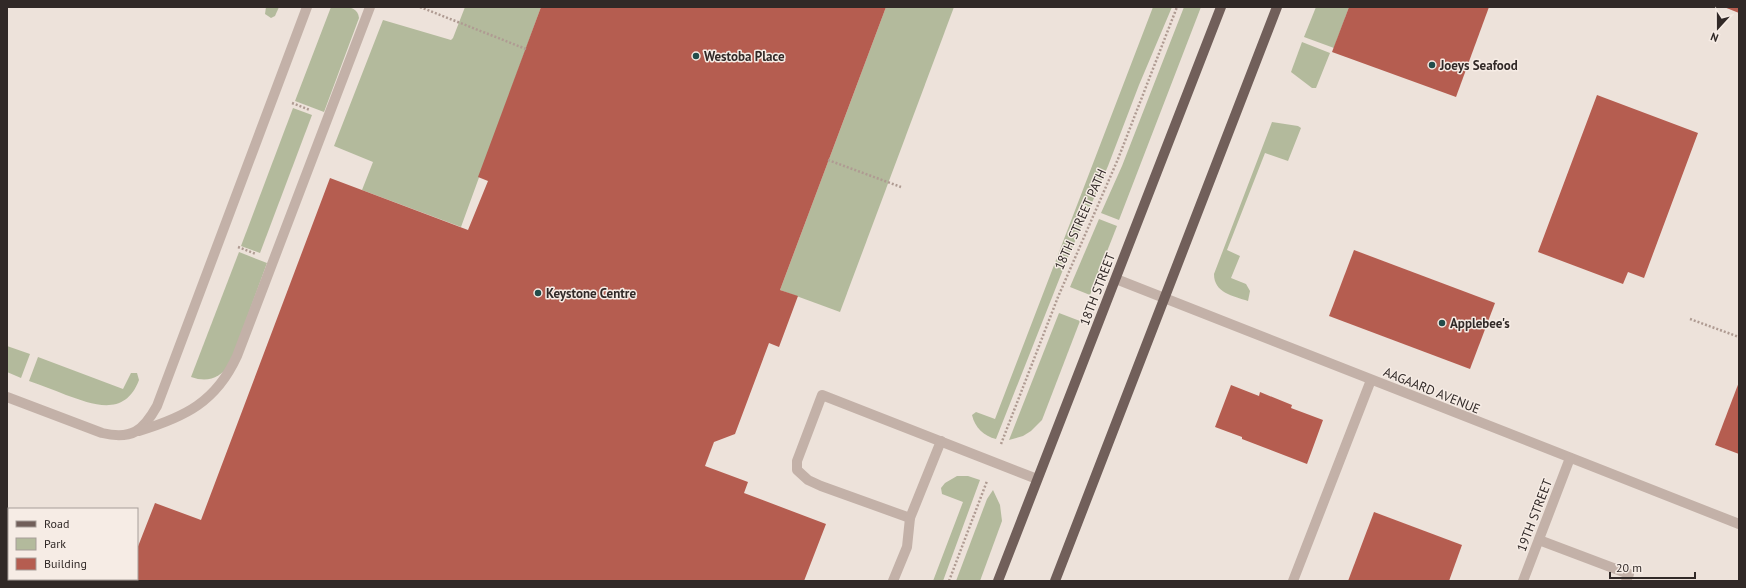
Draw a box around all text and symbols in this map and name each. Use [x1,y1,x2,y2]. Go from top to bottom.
north arrow [1698,8,1738,48]
text: N [1709,30,1720,45]
place label: Westoba Place [704,48,785,65]
marker: Westoba Place [691,51,701,61]
place label: Joeys Seafood [1439,57,1518,74]
marker: Joeys Seafood [1427,60,1437,70]
street label: 18TH STREET PATH [1051,166,1110,272]
street label: 18TH STREET [1076,250,1119,328]
place label: Keystone Centre [546,285,636,302]
marker: Keystone Centre [533,288,543,298]
place label: Applebee's [1450,315,1510,332]
marker: Applebee's [1437,318,1447,328]
street label: AAGAARD AVENUE [1381,363,1483,418]
street label: 19TH STREET [1513,476,1556,554]
legend [8,508,138,580]
text: Road [44,516,69,531]
text: Park [44,536,66,551]
scale bar [1610,554,1695,580]
text: Building [44,556,87,571]
text: 20 m [1616,560,1642,575]

